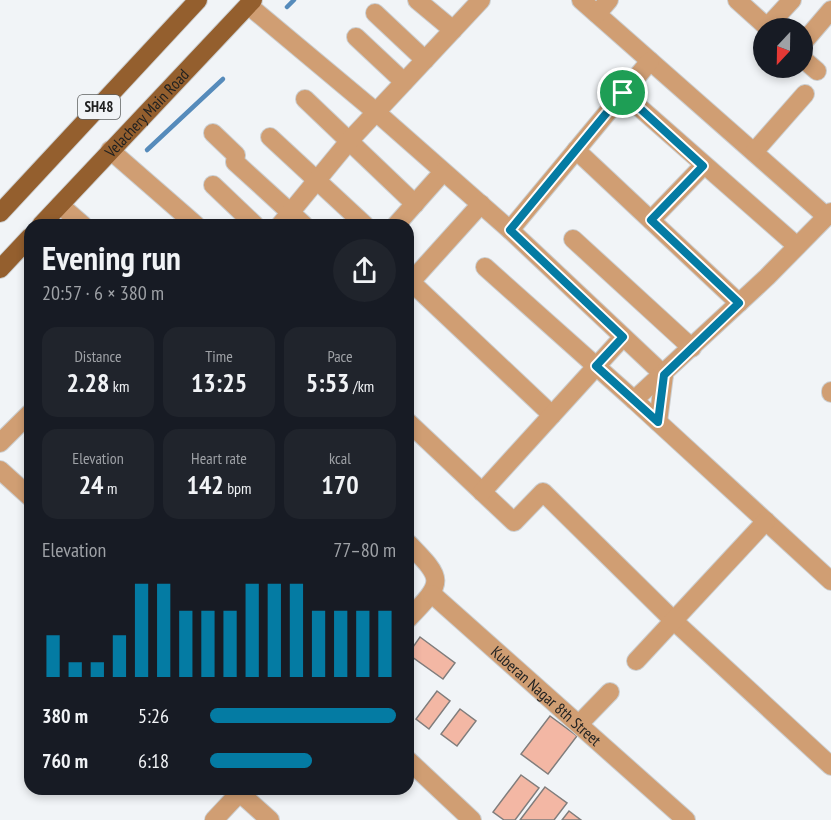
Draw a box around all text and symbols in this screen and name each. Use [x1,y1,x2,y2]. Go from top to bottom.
north arrow [753,18,813,78]
map controls [753,18,813,78]
street label: Velachery Main Road [100,65,193,162]
pin [597,67,648,118]
icon: arrive [606,76,639,109]
road number: SH48 [78,95,120,119]
text: Evening run [42,236,181,279]
button: share [333,239,396,302]
text: 20:57 · 6 × 380 m [42,280,164,306]
text: Distance [74,346,122,366]
text: Time [205,346,233,366]
text: Pace [327,346,353,366]
text: 2.28 [67,366,109,399]
text: 13:25 [191,366,247,399]
text: 5:53 [306,366,350,399]
text: km [109,376,129,396]
text: /km [350,376,374,396]
text: Elevation [72,448,124,468]
text: Heart rate [191,448,247,468]
text: kcal [329,448,351,468]
text: 24 [79,468,104,501]
text: 142 [186,468,224,501]
text: 170 [321,468,359,501]
text: m [104,478,117,498]
text: bpm [224,478,252,498]
text: Elevation [42,537,106,563]
text: 77–80 m [333,537,396,563]
street label: Kuberan Nagar 8th Street [487,641,606,750]
text: 380 m [42,703,88,729]
text: 5:26 [138,703,169,729]
text: 760 m [42,748,88,774]
text: 6:18 [138,748,169,774]

